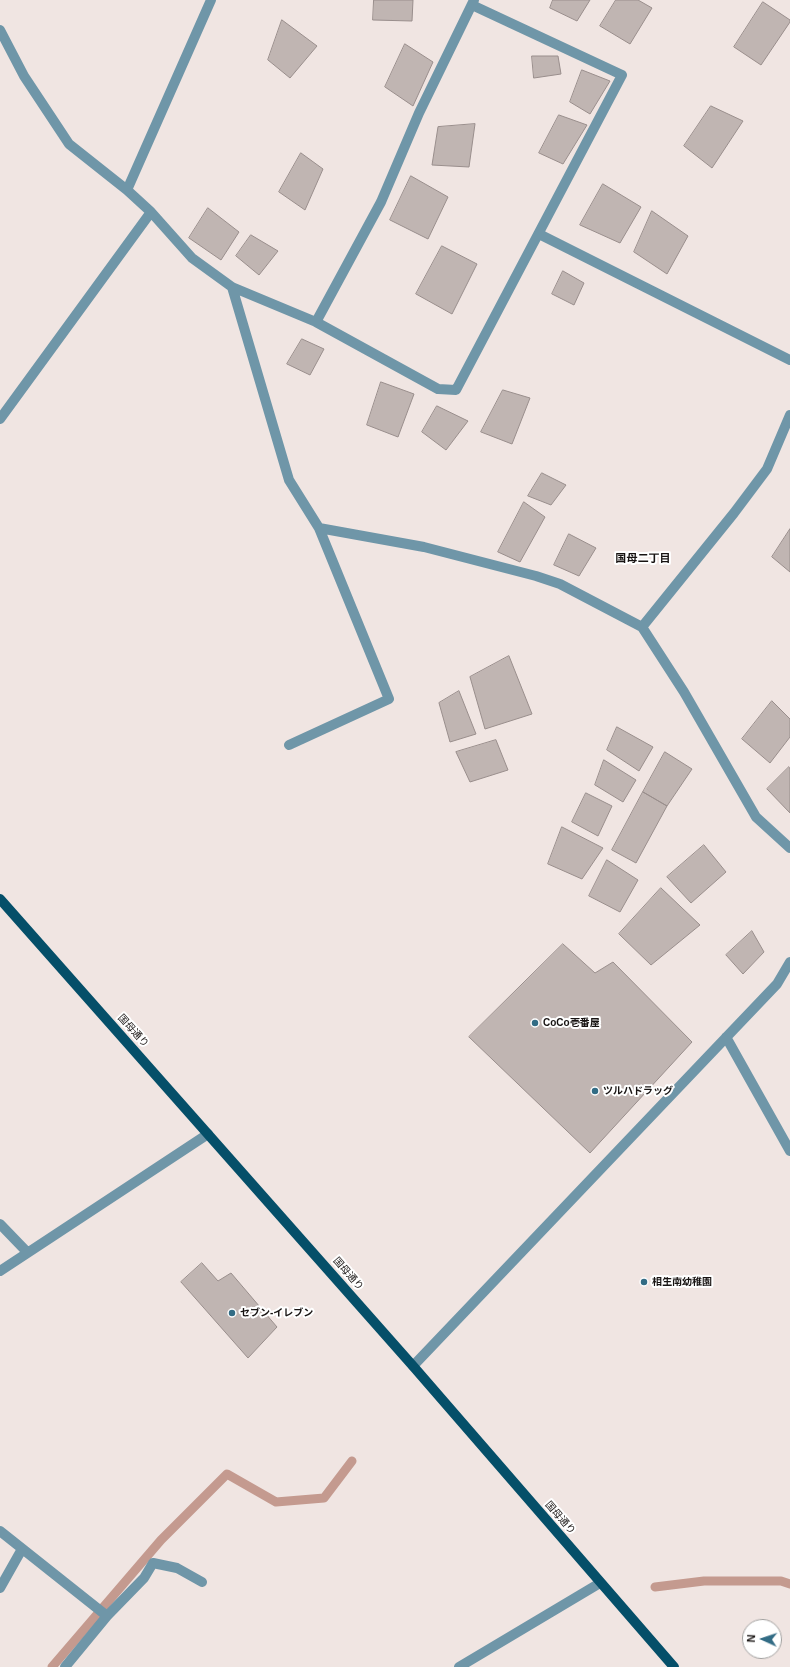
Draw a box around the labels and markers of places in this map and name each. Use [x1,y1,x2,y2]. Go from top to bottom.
place label: CoCo壱番屋 [543,1017,600,1029]
marker: CoCo壱番屋 [530,1018,540,1028]
place label: ツルハドラッグ [603,1085,673,1097]
marker: ツルハドラッグ [590,1086,600,1096]
place label: 相生南幼稚園 [652,1276,712,1288]
marker: 相生南幼稚園 [639,1277,649,1287]
place label: セブン-イレブン [240,1307,313,1319]
marker: セブン-イレブン [227,1308,237,1318]

